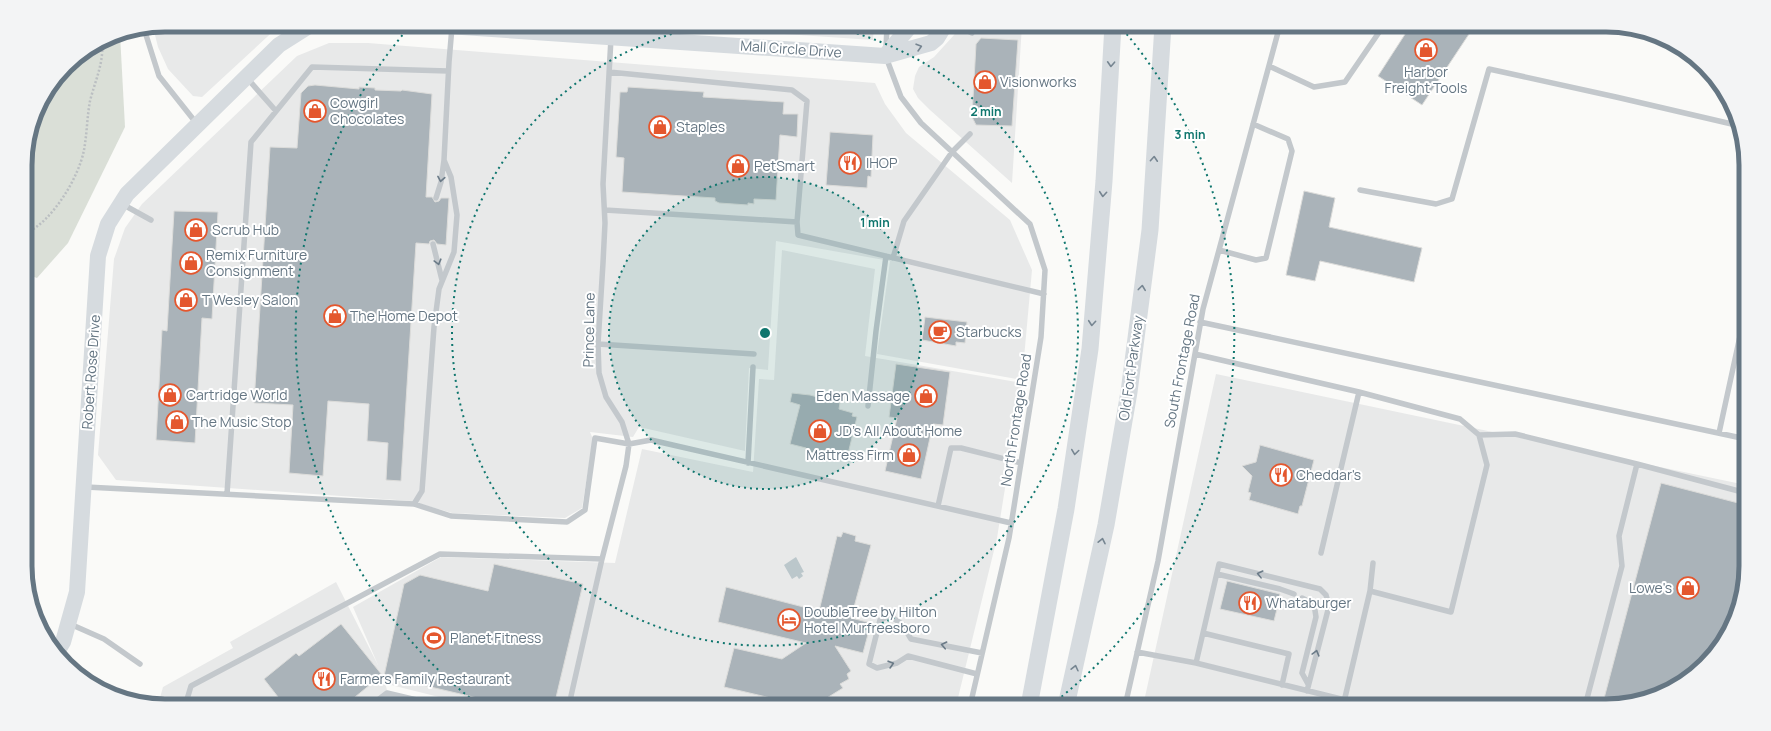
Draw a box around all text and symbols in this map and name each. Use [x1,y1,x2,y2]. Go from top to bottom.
street label: Mall Circle Drive [740,35,842,62]
shop icon: Harbor Freight Tools [1413,37,1439,63]
one-way arrow [916,43,923,52]
one-way arrow [1107,61,1115,67]
place label: Harbor Freight Tools [1385,62,1467,97]
shop icon: Visionworks [972,69,998,95]
place label: Visionworks [1000,72,1077,91]
place label: Cowgirl Chocolates [330,93,404,128]
shop icon: Cowgirl Chocolates [302,98,328,124]
text: 2 min [970,103,1002,120]
shop icon: Staples [647,114,673,140]
place label: Staples [676,117,725,136]
text: 3 min [1174,126,1206,143]
restaurant icon: IHOP [837,150,863,176]
shop icon: PetSmart [725,153,751,179]
place label: IHOP [866,153,898,172]
place label: PetSmart [754,156,816,175]
one-way arrow [1150,156,1159,162]
one-way arrow [437,176,446,182]
one-way arrow [1099,191,1108,197]
text: 1 min [860,214,890,231]
shop icon: Scrub Hub [183,217,209,243]
place label: Scrub Hub [212,220,279,239]
place label: Remix Furniture Consignment [206,245,307,280]
shop icon: Remix Furniture Consignment [178,250,204,276]
one-way arrow [433,259,442,266]
one-way arrow [1137,285,1146,291]
shop icon: T Wesley Salon [173,287,199,313]
place label: T Wesley Salon [202,290,298,309]
street label: Prince Lane [578,292,599,368]
street label: South Frontage Road [1159,292,1204,430]
shop icon: The Home Depot [322,303,348,329]
place label: The Home Depot [350,306,458,325]
street label: Old Fort Parkway [1114,313,1147,422]
street label: Robert Rose Drive [77,314,104,430]
cafe icon: Starbucks [927,319,953,345]
one-way arrow [1088,320,1097,326]
place label: Starbucks [956,322,1022,341]
centre of rings [758,326,772,340]
street label: North Frontage Road [996,352,1035,488]
shop icon: Cartridge World [157,382,183,408]
shop icon: Eden Massage [913,383,939,409]
place label: Cartridge World [186,385,287,404]
place label: Eden Massage [816,386,910,405]
shop icon: The Music Stop [164,409,190,435]
place label: The Music Stop [192,412,291,431]
shop icon: JD's All About Home [807,418,833,444]
place label: JD's All About Home [836,421,962,440]
shop icon: Mattress Firm [896,442,922,468]
place label: Mattress Firm [806,445,894,464]
one-way arrow [1071,449,1080,455]
restaurant icon: Cheddar's [1268,462,1294,488]
place label: Cheddar's [1296,465,1361,484]
one-way arrow [1098,538,1106,544]
one-way arrow [1257,570,1264,579]
shop icon: Lowe's [1675,575,1701,601]
place label: Lowe's [1629,578,1672,597]
restaurant icon: Whataburger [1237,590,1263,616]
place label: Whataburger [1266,593,1351,612]
place label: DoubleTree by Hilton Hotel Murfreesboro [804,602,937,637]
hotel icon: DoubleTree by Hilton Hotel Murfreesboro [776,607,802,633]
sports icon: Planet Fitness [421,625,447,651]
place label: Planet Fitness [450,628,541,647]
one-way arrow [941,642,947,650]
one-way arrow [1312,650,1320,656]
one-way arrow [887,660,894,669]
one-way arrow [1071,665,1079,671]
restaurant icon: Farmers Family Restaurant [311,666,337,692]
place label: Farmers Family Restaurant [340,669,511,688]

